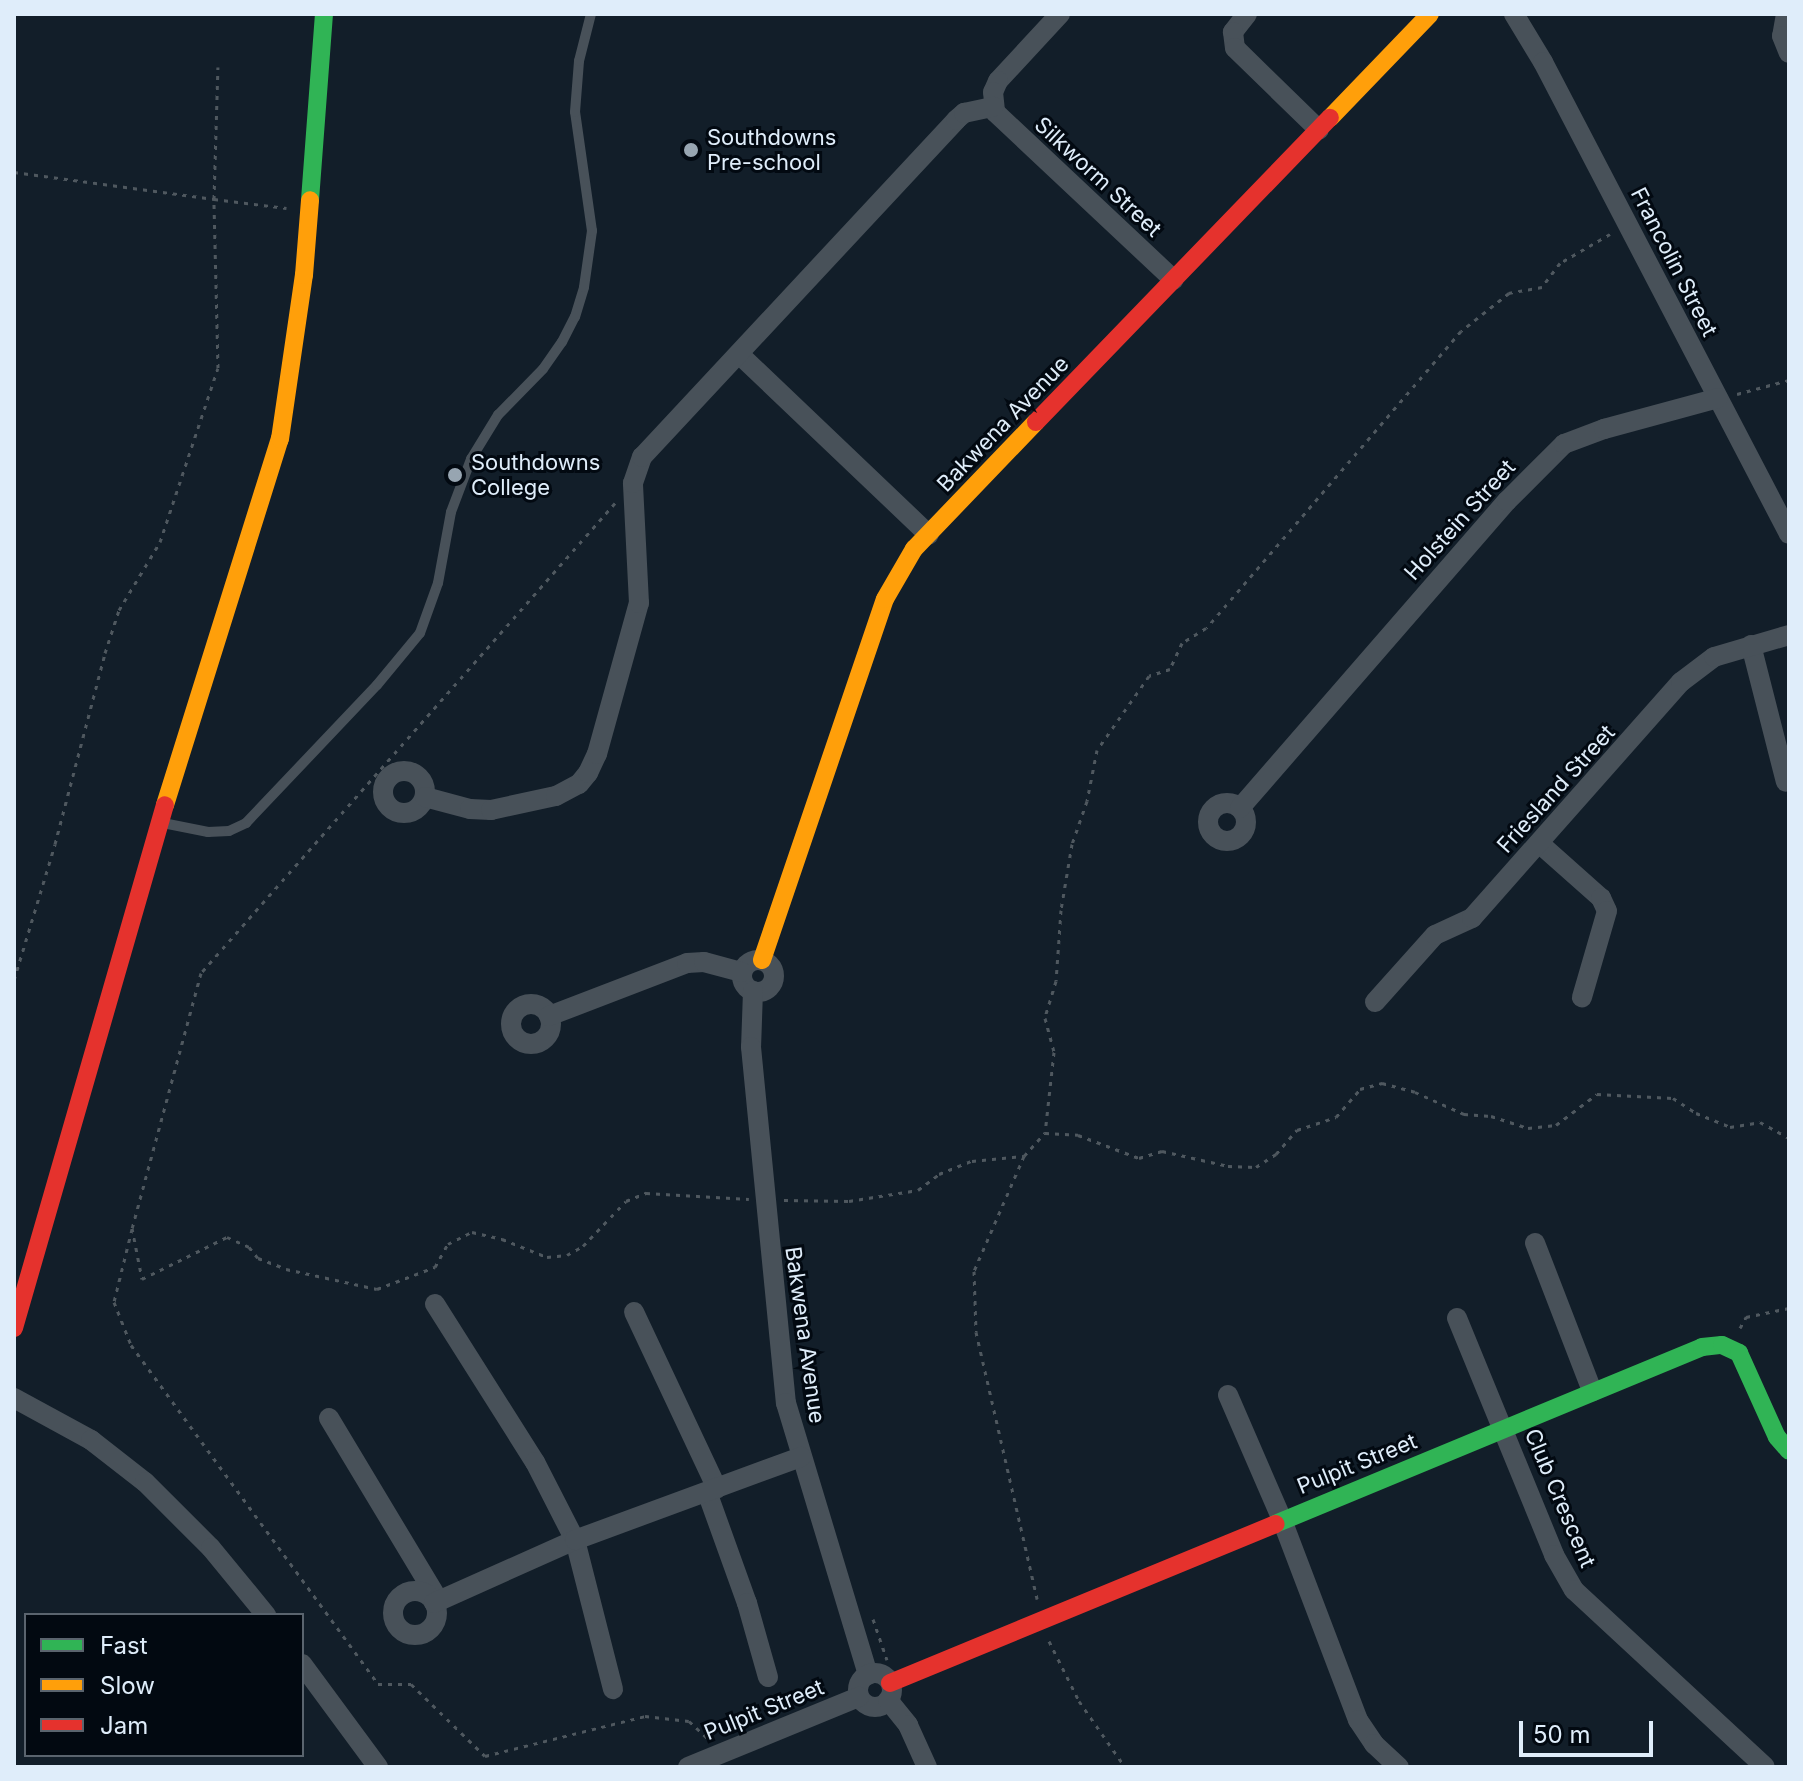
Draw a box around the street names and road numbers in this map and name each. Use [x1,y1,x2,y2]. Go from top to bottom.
street label: Silkworm Street [1029,111,1167,243]
street label: Francolin Street [1625,183,1723,341]
street label: Bakwena Avenue [932,351,1074,497]
street label: Holstein Street [1399,454,1521,586]
street label: Friesland Street [1492,720,1620,858]
street label: Bakwena Avenue [780,1245,830,1425]
street label: Club Crescent [1519,1425,1601,1571]
street label: Pulpit Street [1293,1428,1421,1500]
street label: Pulpit Street [700,1674,828,1746]

